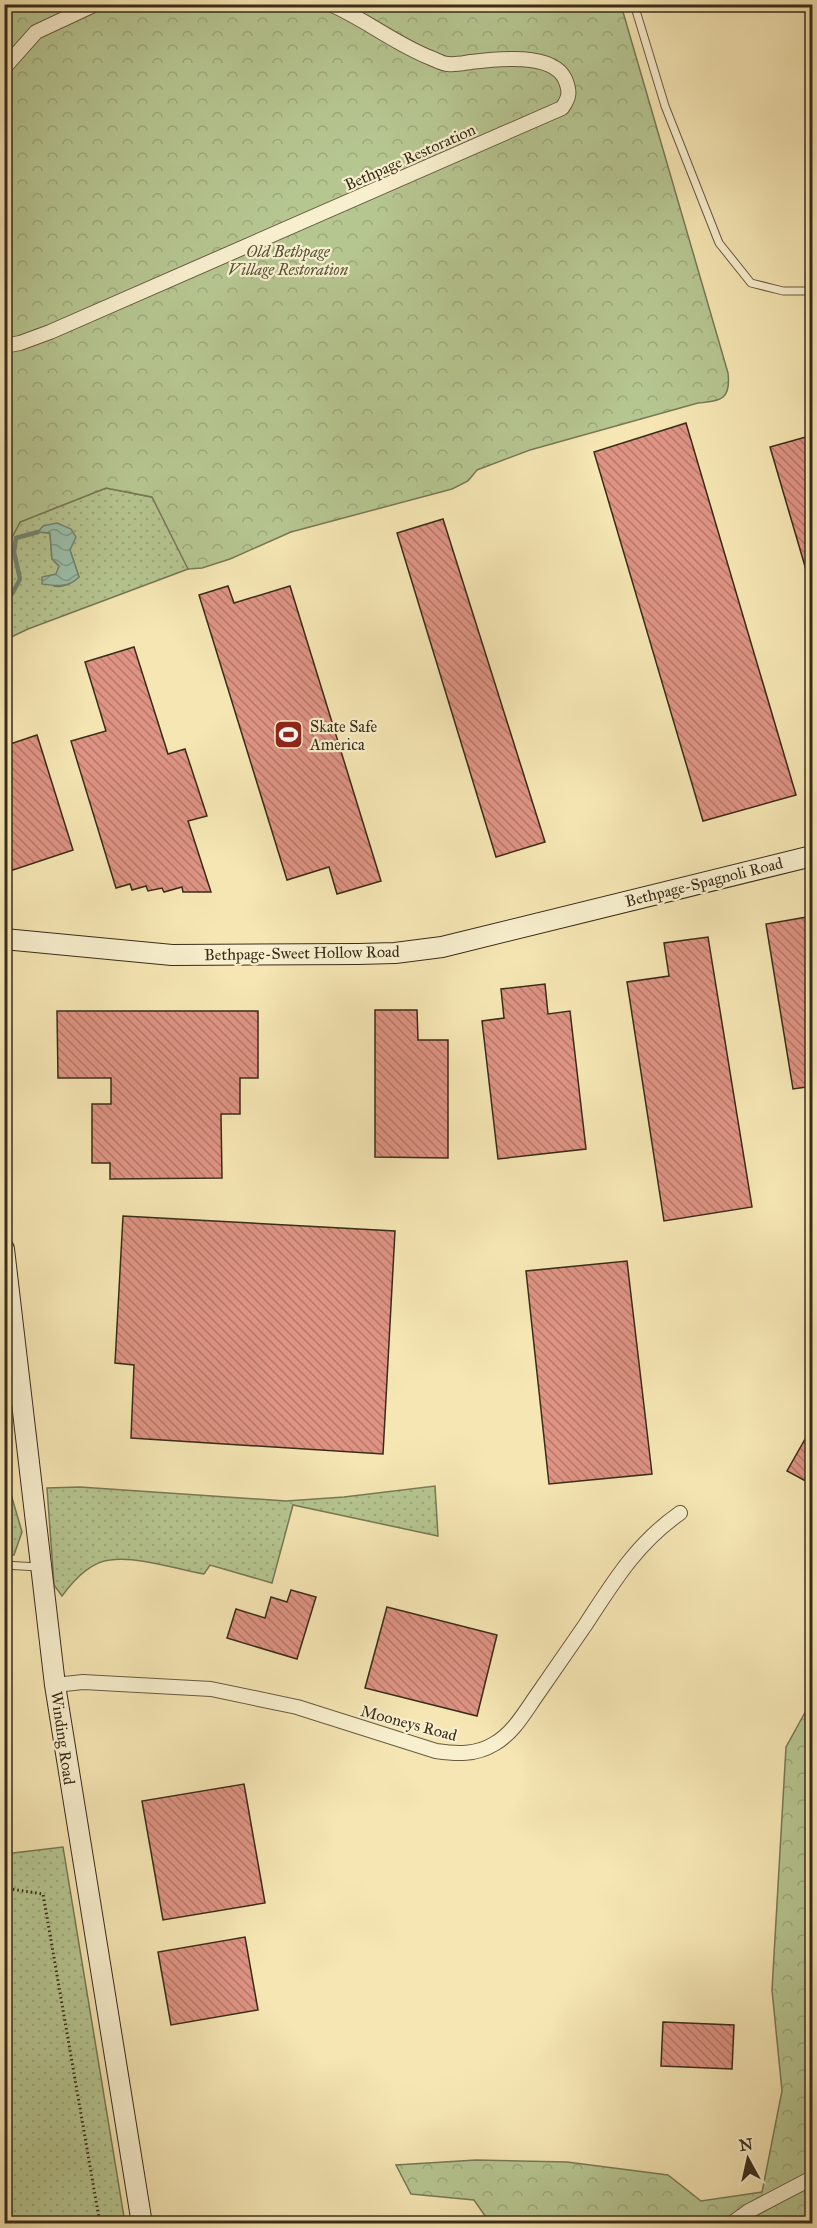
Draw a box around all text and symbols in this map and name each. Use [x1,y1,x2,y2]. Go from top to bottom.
street label: Bethpage Restoration [342,119,479,195]
park label: Old Bethpage Village Restoration [228,242,349,279]
place label: Skate Safe America [309,717,377,754]
sports icon: Skate Safe America [273,719,305,751]
street label: Bethpage-Spagnoli Road [623,853,785,912]
street label: Bethpage-Sweet Hollow Road [204,942,400,965]
street label: Winding Road [46,1690,79,1786]
street label: Mooneys Road [359,1701,459,1745]
north arrow [718,2129,778,2189]
text: N [738,2134,754,2155]

